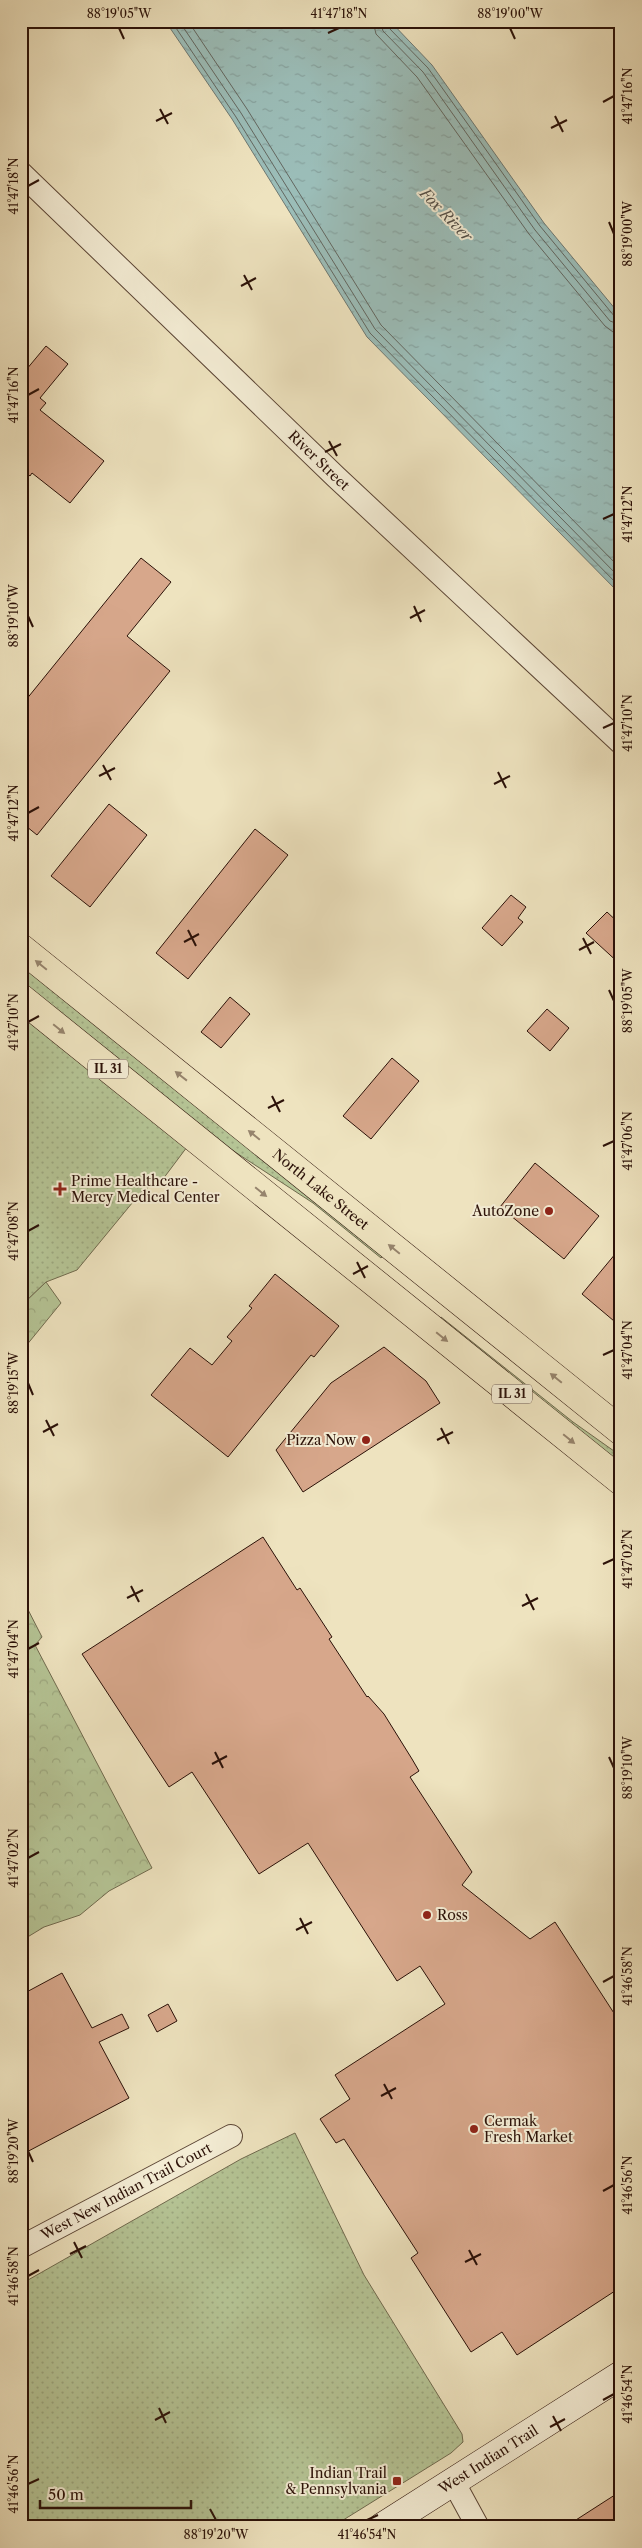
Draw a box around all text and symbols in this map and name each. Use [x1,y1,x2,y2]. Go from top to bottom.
text: 88°19'05"W [87,6,152,21]
text: 41°47'18"N [311,6,368,21]
text: 88°19'00"W [477,6,544,21]
text: 41°47'16"N [620,68,635,124]
text: 41°47'18"N [6,157,21,214]
water label: Fox River [415,183,477,246]
text: 88°19'00"W [620,200,635,267]
text: 41°47'16"N [6,367,21,423]
street label: River Street [284,427,353,494]
text: 41°47'12"N [620,486,635,542]
text: 88°19'10"W [6,584,21,648]
text: 41°47'10"N [620,694,635,752]
text: 41°47'12"N [6,785,21,841]
one-way arrow [35,959,48,970]
text: 88°19'05"W [620,968,635,1033]
text: 41°47'10"N [6,993,21,1051]
one-way arrow [52,1024,65,1035]
road number: IL 31 [88,1060,128,1078]
one-way arrow [174,1071,188,1081]
text: 41°47'06"N [620,1111,635,1171]
one-way arrow [248,1130,261,1141]
street label: North Lake Street [269,1145,373,1234]
place label: Prime Healthcare - Mercy Medical Center [71,1172,220,1206]
marker: Prime Healthcare - Mercy Medical Center [53,1182,67,1196]
one-way arrow [254,1186,267,1197]
text: 41°47'08"N [6,1201,21,1261]
place label: AutoZone [471,1202,539,1220]
marker: AutoZone [543,1205,555,1217]
one-way arrow [388,1243,401,1254]
text: 41°47'04"N [620,1320,635,1380]
one-way arrow [435,1332,448,1343]
text: 88°19'15"W [6,1351,21,1414]
one-way arrow [549,1373,562,1384]
road number: IL 31 [492,1385,532,1404]
place label: Pizza Now [286,1431,356,1449]
marker: Pizza Now [360,1434,372,1446]
one-way arrow [562,1434,575,1445]
text: 41°47'02"N [620,1529,635,1589]
text: 41°47'04"N [6,1619,21,1679]
text: 88°19'10"W [620,1736,635,1800]
text: 41°47'02"N [6,1828,21,1888]
place label: Ross [437,1906,468,1924]
marker: Ross [421,1909,433,1921]
text: 41°46'58"N [620,1946,635,2006]
place label: Cermak Fresh Market [484,2112,573,2146]
text: 88°19'20"W [6,2118,21,2183]
marker: Cermak Fresh Market [468,2123,480,2135]
street label: West New Indian Trail Court [37,2139,215,2244]
text: 41°46'56"N [620,2155,635,2215]
text: 41°46'58"N [6,2246,21,2306]
text: 41°46'54"N [620,2364,635,2424]
street label: West Indian Trail [434,2421,541,2498]
text: 41°46'56"N [6,2454,21,2514]
place label: Indian Trail & Pennsylvania [285,2464,388,2498]
marker: Indian Trail & Pennsylvania [391,2475,403,2487]
scale bar [40,2478,191,2510]
text: 50 m [48,2485,84,2504]
text: 88°19'20"W [184,2527,249,2542]
text: 41°46'54"N [337,2527,397,2542]

